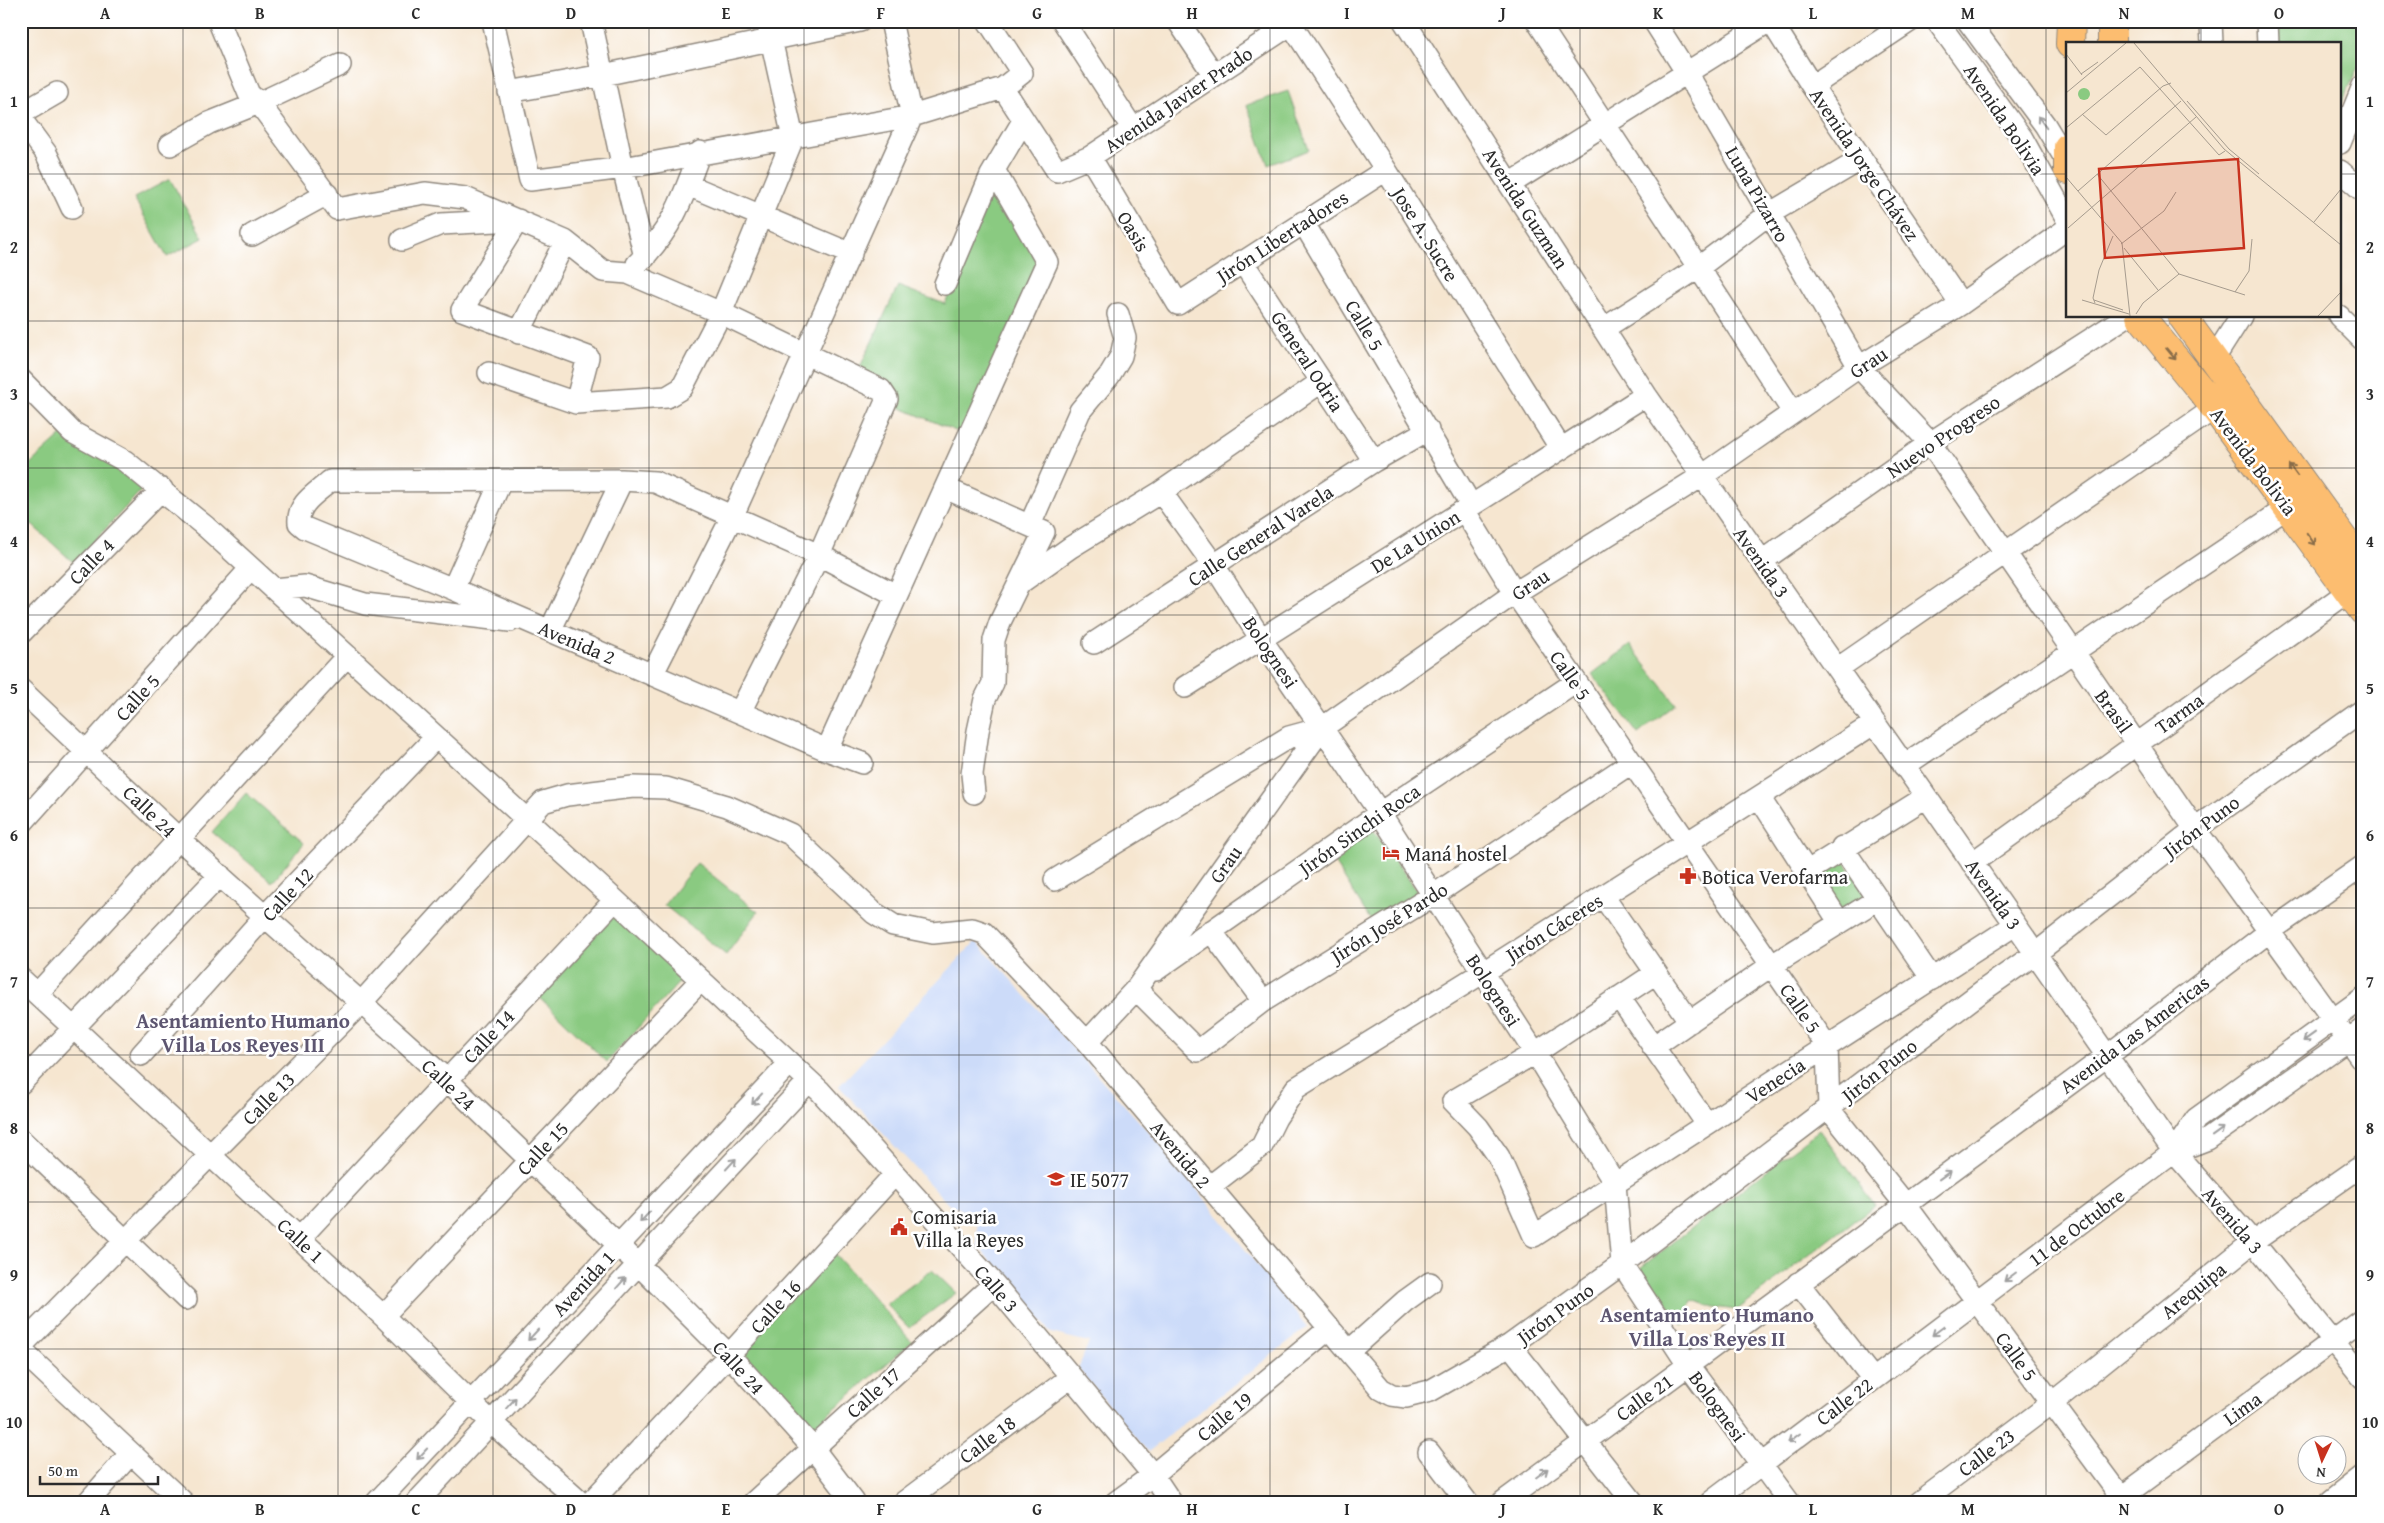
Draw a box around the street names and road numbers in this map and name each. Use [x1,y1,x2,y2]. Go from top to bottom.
street label: Avenida Javier Prado [1098,38,1258,160]
street label: Avenida Bolivia [1957,57,2053,181]
street label: Avenida Jorge Chávez [1803,82,1927,247]
street label: Avenida Guzman [1476,141,1576,275]
street label: Luna Pizarro [1719,141,1797,247]
street label: Jose A. Sucre [1384,179,1466,287]
street label: Jirón Libertadores [1208,182,1354,291]
street label: Oasis [1110,205,1158,257]
street label: Calle 5 [1338,294,1392,356]
street label: General Odria [1264,305,1352,418]
street label: Grau [1843,339,1893,385]
street label: Nuevo Progreso [1880,387,2006,485]
street label: Avenida Bolivia [2204,401,2305,522]
street label: Calle General Varela [1181,477,1339,593]
street label: De La Union [1364,502,1466,580]
street label: Avenida 3 [1727,520,1797,604]
street label: Calle 4 [61,531,121,591]
street label: Grau [1505,561,1555,607]
street label: Bolognesi [1236,610,1306,694]
street label: Avenida 2 [534,613,620,671]
street label: Calle 5 [1543,644,1599,706]
street label: Calle 5 [108,667,166,727]
street label: Brasil [2088,683,2140,739]
street label: Tarma [2149,685,2210,741]
street label: Jirón Sinchi Roca [1290,776,1426,883]
street label: Calle 24 [117,778,183,844]
street label: Jirón Puno [2154,788,2245,866]
street label: Grau [1202,839,1248,889]
street label: Avenida 3 [1959,852,2029,936]
street label: Calle 12 [254,860,320,928]
street label: Jirón José Pardo [1322,874,1453,971]
street label: Jirón Cáceres [1497,886,1608,970]
street label: Bolognesi [1460,948,1529,1032]
street label: Avenida Las Americas [2053,968,2215,1100]
street label: Calle 5 [1773,977,1829,1039]
street label: Calle 14 [455,1002,521,1070]
street label: Jirón Puno [1833,1031,1923,1111]
street label: Venecia [1739,1050,1811,1110]
street label: Calle 24 [415,1051,483,1117]
street label: Calle 13 [235,1065,301,1131]
street label: Calle 15 [509,1114,575,1182]
street label: Avenida 2 [1144,1114,1218,1194]
street label: Avenida 3 [2195,1180,2271,1260]
street label: 11 de Octubre [2021,1181,2131,1273]
street label: Calle 1 [271,1211,331,1269]
street label: Avenida 1 [545,1243,621,1323]
street label: Arequipa [2154,1254,2232,1325]
street label: Calle 3 [968,1258,1026,1318]
street label: Calle 16 [743,1272,807,1340]
street label: Jirón Puno [1508,1275,1600,1353]
street label: Calle 5 [1989,1325,2045,1387]
street label: Calle 24 [706,1333,772,1401]
street label: Calle 17 [839,1360,907,1424]
street label: Bolognesi [1682,1365,1754,1448]
street label: Calle 21 [1609,1366,1679,1428]
street label: Calle 22 [1809,1370,1879,1432]
street label: Calle 19 [1190,1384,1258,1448]
street label: Lima [2217,1384,2268,1432]
street label: Calle 18 [952,1408,1022,1470]
street label: Calle 23 [1951,1421,2021,1483]

